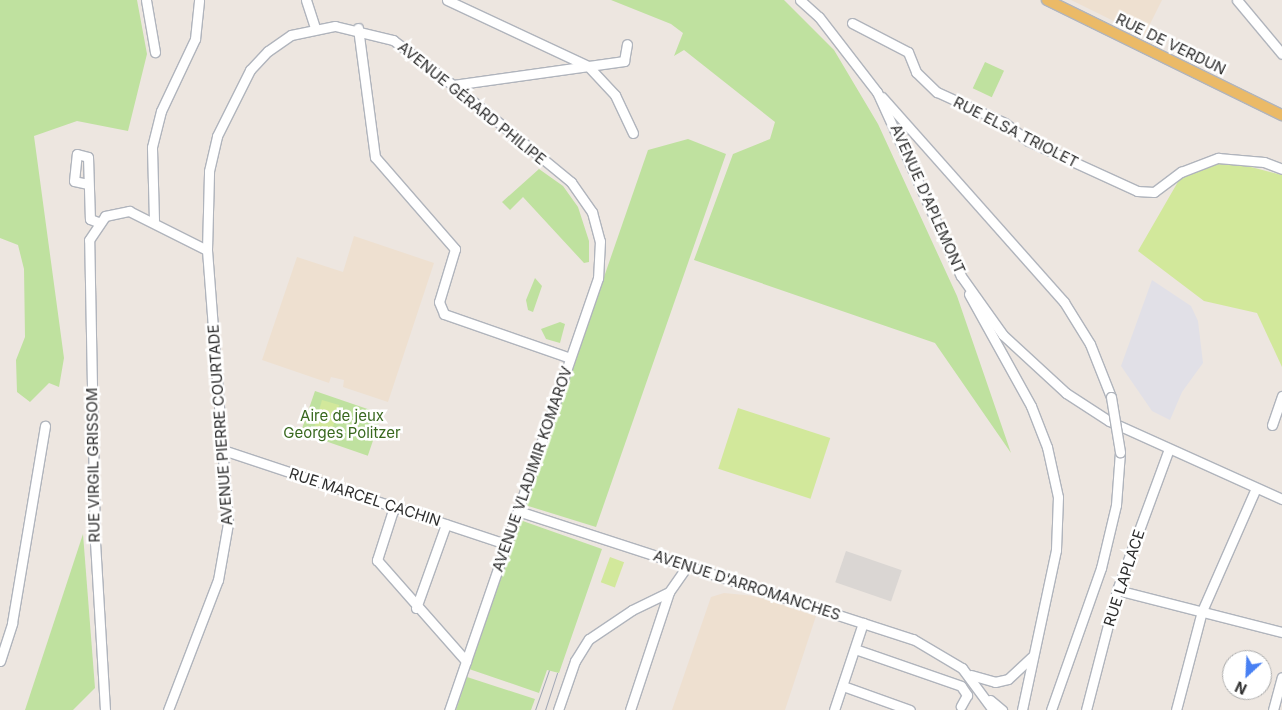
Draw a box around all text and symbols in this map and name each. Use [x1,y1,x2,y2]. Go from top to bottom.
street label: RUE DE VERDUN [1113,10,1229,78]
street label: AVENUE GÉRARD PHILIPE [394,38,550,168]
street label: RUE ELSA TRIOLET [951,93,1081,171]
street label: AVENUE D'APLEMONT [887,121,969,277]
street label: AVENUE PIERRE COURTADE [204,324,236,526]
street label: AVENUE VLADIMIR KOMAROV [488,364,576,574]
street label: RUE VIRGIL GRISSOM [83,387,103,543]
park label: Aire de jeux Georges Politzer [283,406,401,441]
street label: RUE MARCEL CACHIN [287,464,443,530]
street label: RUE LAPLACE [1100,527,1148,629]
street label: AVENUE D'ARROMANCHES [651,546,843,624]
north arrow [1222,650,1272,700]
text: N [1232,678,1249,698]

